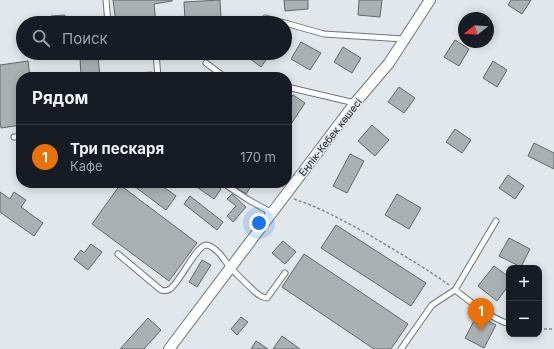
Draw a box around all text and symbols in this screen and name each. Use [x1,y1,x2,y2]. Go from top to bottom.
north arrow [458,12,494,48]
search box [16,16,292,60]
icon: search [30,27,52,49]
text: Поиск [62,29,108,48]
text: Рядом [32,88,88,108]
street label: Еңлік-Кебек көшесі [296,96,364,178]
text: Три пескаря [70,139,164,158]
text: 1 [42,149,48,165]
text: 170 m [240,149,276,165]
text: Кафе [70,158,103,174]
your location [249,213,269,233]
map controls [506,265,542,337]
button: + [506,265,542,301]
pin: 1 [468,298,494,331]
button: − [506,301,542,337]

